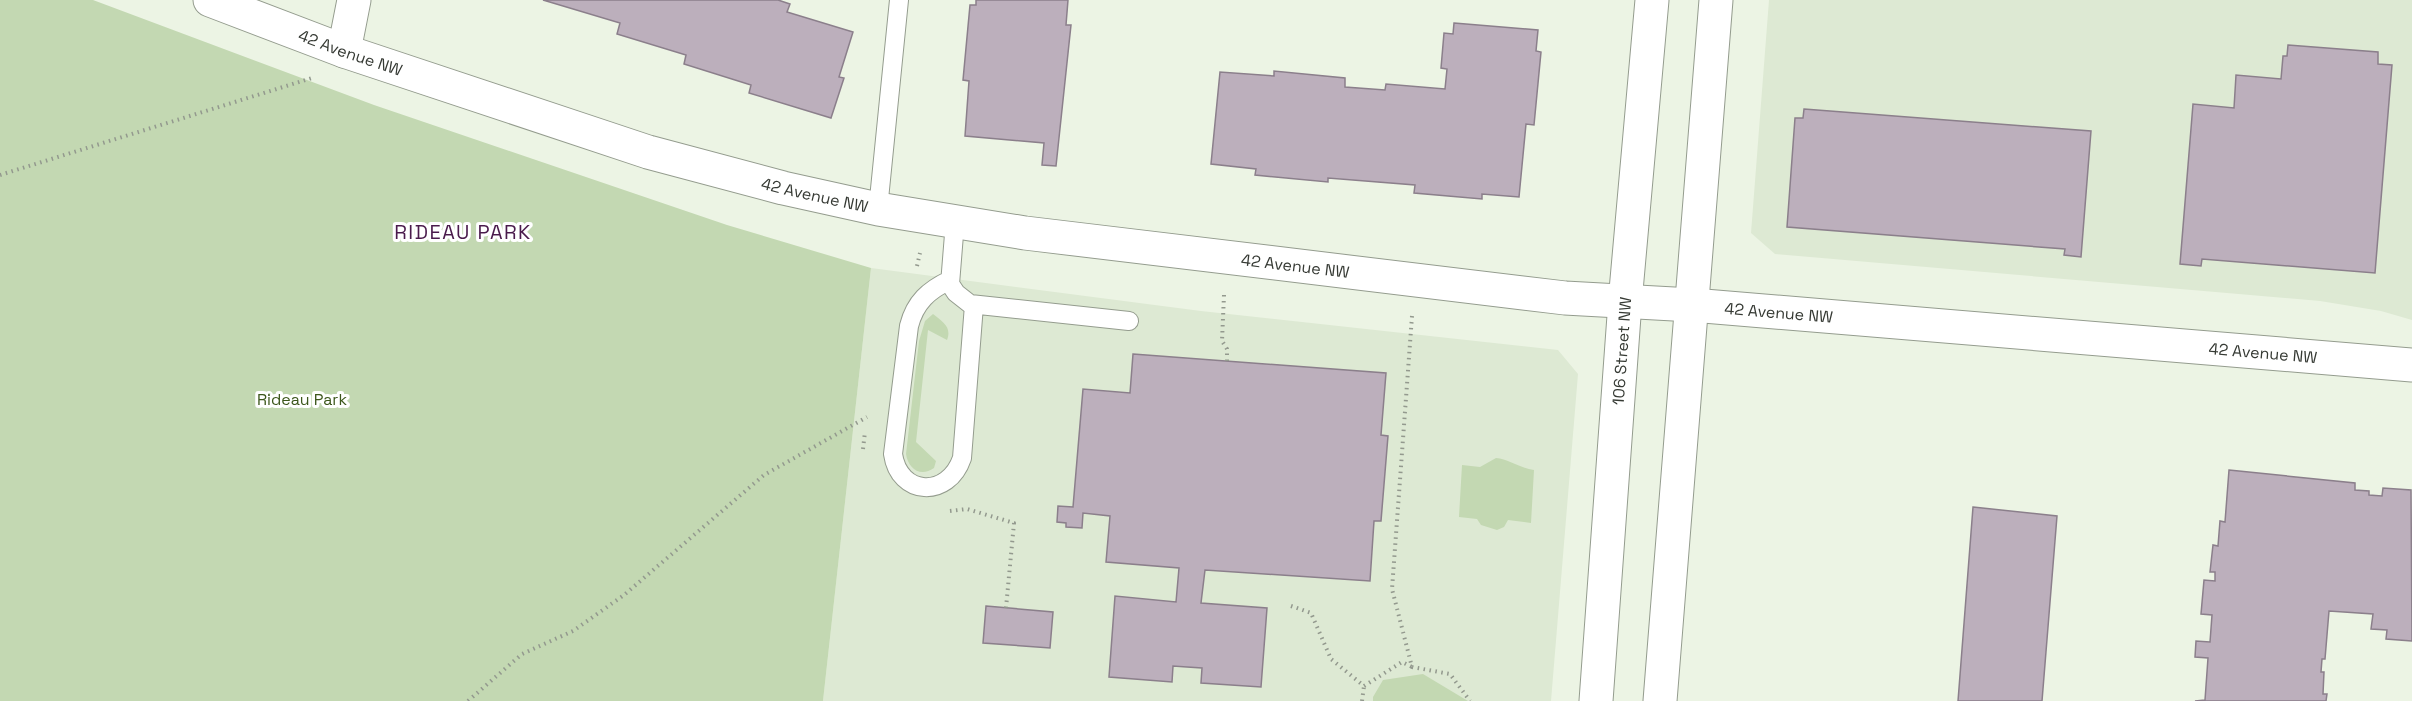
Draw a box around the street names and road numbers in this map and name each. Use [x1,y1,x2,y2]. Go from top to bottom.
street label: 42 Avenue NW [296,24,405,80]
street label: 42 Avenue NW [759,172,870,217]
street label: 42 Avenue NW [1240,249,1351,282]
street label: 106 Street NW [1607,296,1636,406]
street label: 42 Avenue NW [1724,297,1834,327]
street label: 42 Avenue NW [2208,338,2318,368]

